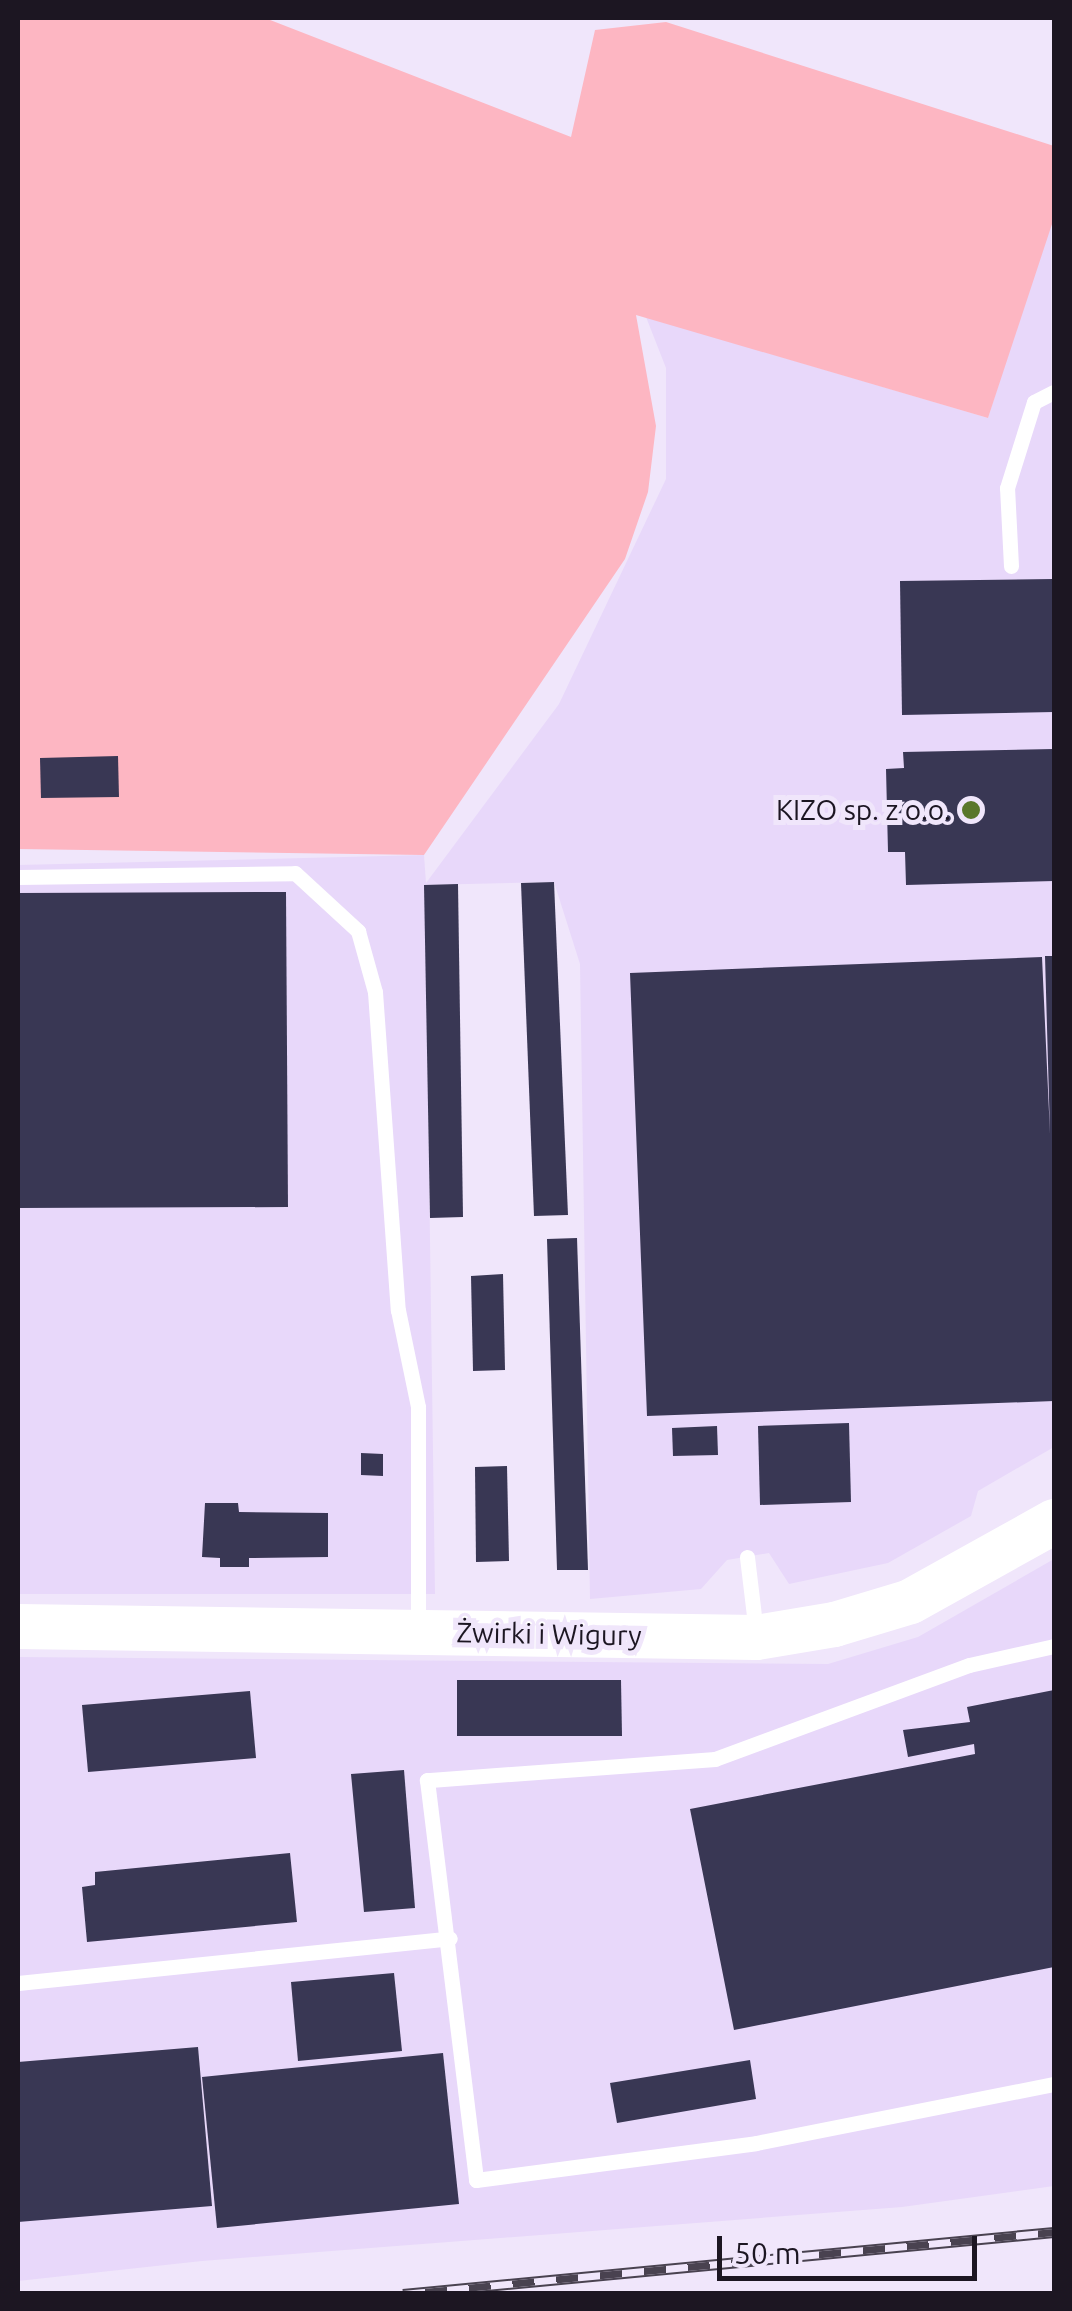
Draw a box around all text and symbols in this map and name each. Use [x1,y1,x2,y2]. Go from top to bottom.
place label: KIZO sp. z o.o. [776,793,951,827]
marker: KIZO sp. z o.o. [960,799,982,821]
street label: Żwirki i Wigury [456,1616,642,1652]
scale bar [722,2216,982,2278]
text: 50 m [734,2236,801,2270]

